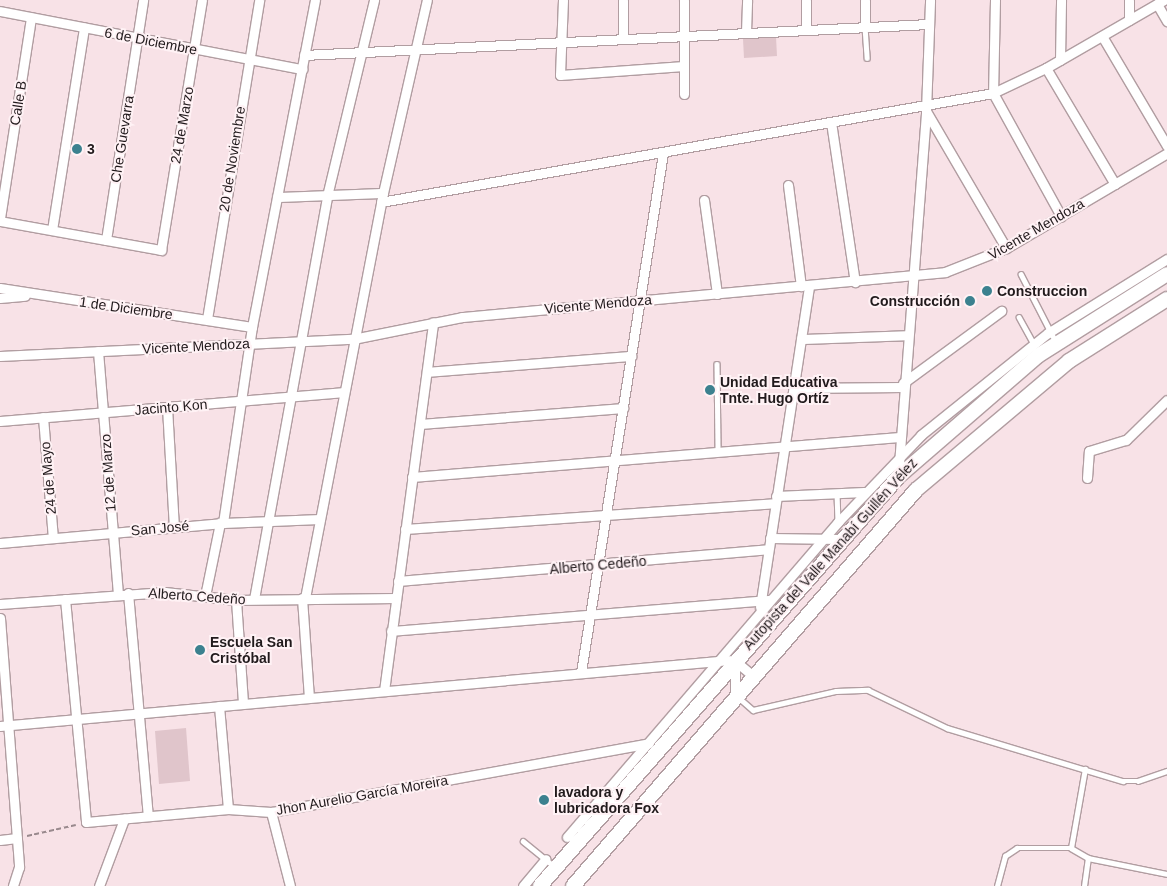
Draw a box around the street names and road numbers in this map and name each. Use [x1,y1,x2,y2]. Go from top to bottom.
street label: 6 de Diciembre [103,24,199,58]
street label: Calle B [6,79,30,127]
street label: 24 de Marzo [167,85,197,165]
street label: Che Guevarra [107,94,137,184]
street label: 20 de Noviembre [215,105,249,213]
street label: Vicente Mendoza [985,195,1087,263]
street label: Vicente Mendoza [544,291,652,317]
street label: 1 de Diciembre [78,293,174,323]
street label: Vicente Mendoza [142,335,250,357]
street label: Jacinto Kon [134,395,208,419]
street label: 12 de Marzo [97,434,119,512]
street label: 24 de Mayo [36,441,60,515]
street label: Autopista del Valle Manabí Guillén Vélez [739,455,921,653]
street label: San José [130,517,190,539]
street label: Alberto Cedeño [549,552,647,578]
street label: Alberto Cedeño [148,584,246,608]
street label: Jhon Aurelio García Moreira [274,772,450,818]

